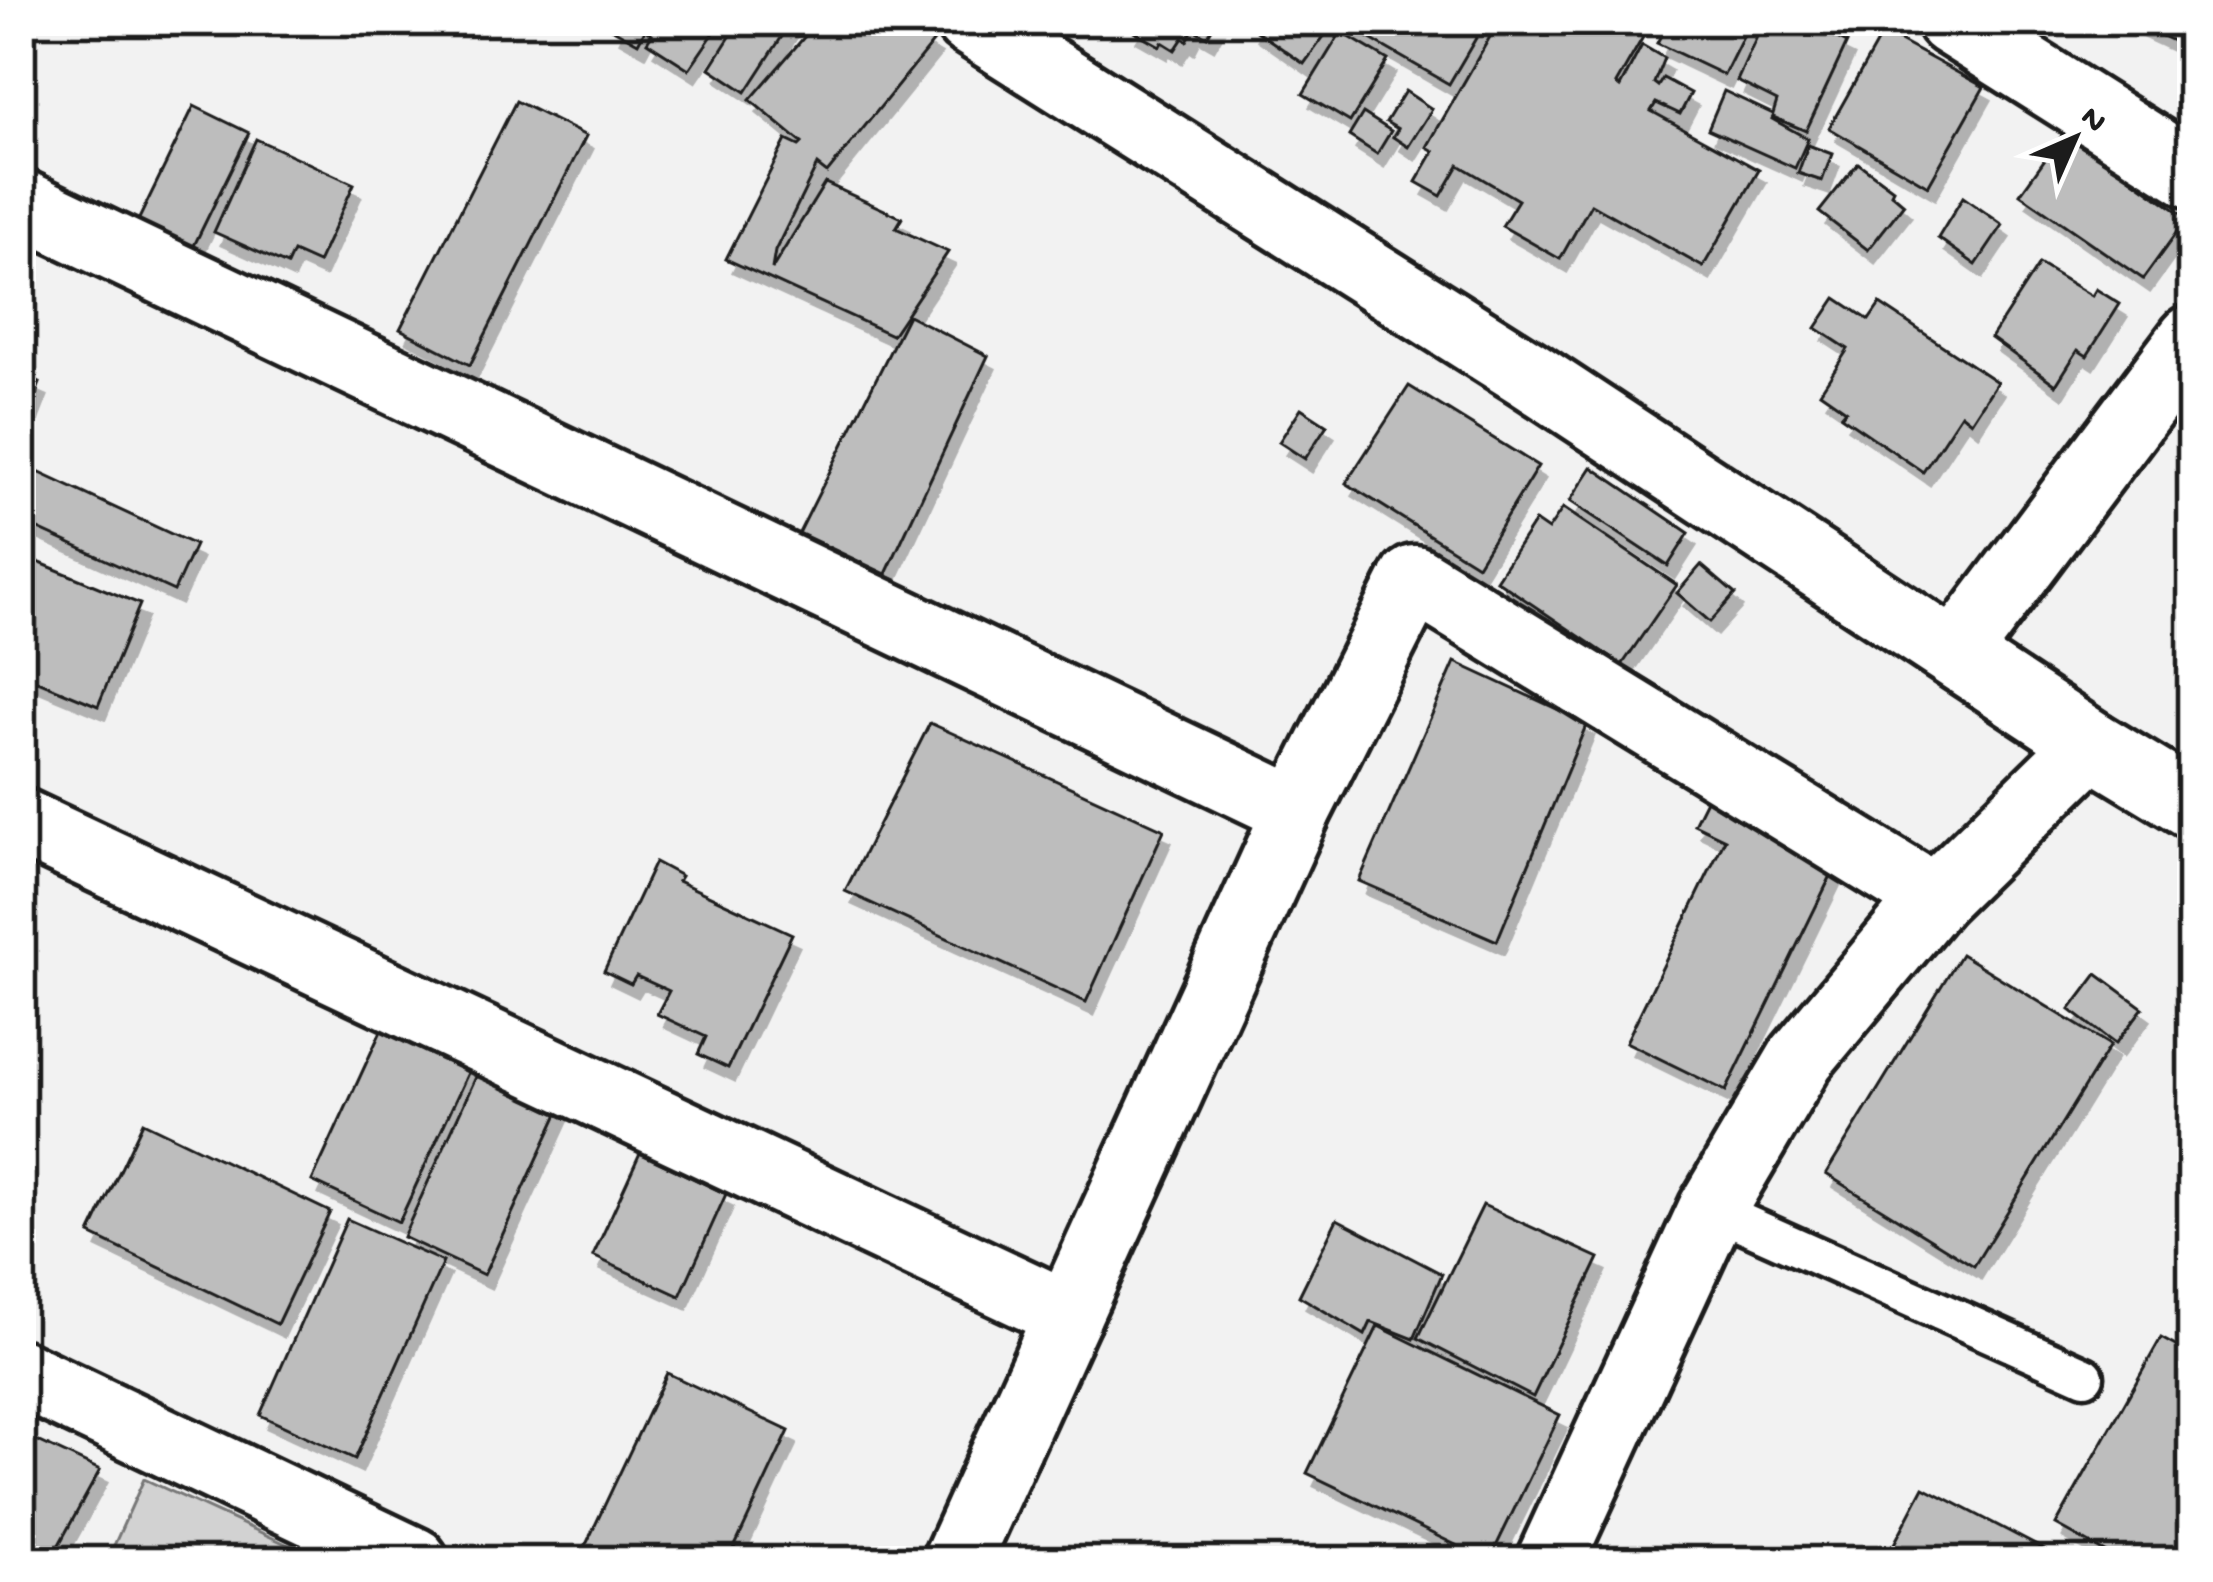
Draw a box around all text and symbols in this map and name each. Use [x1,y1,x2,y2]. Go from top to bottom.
north arrow [2015,78,2135,198]
text: N [2071,100,2113,142]

